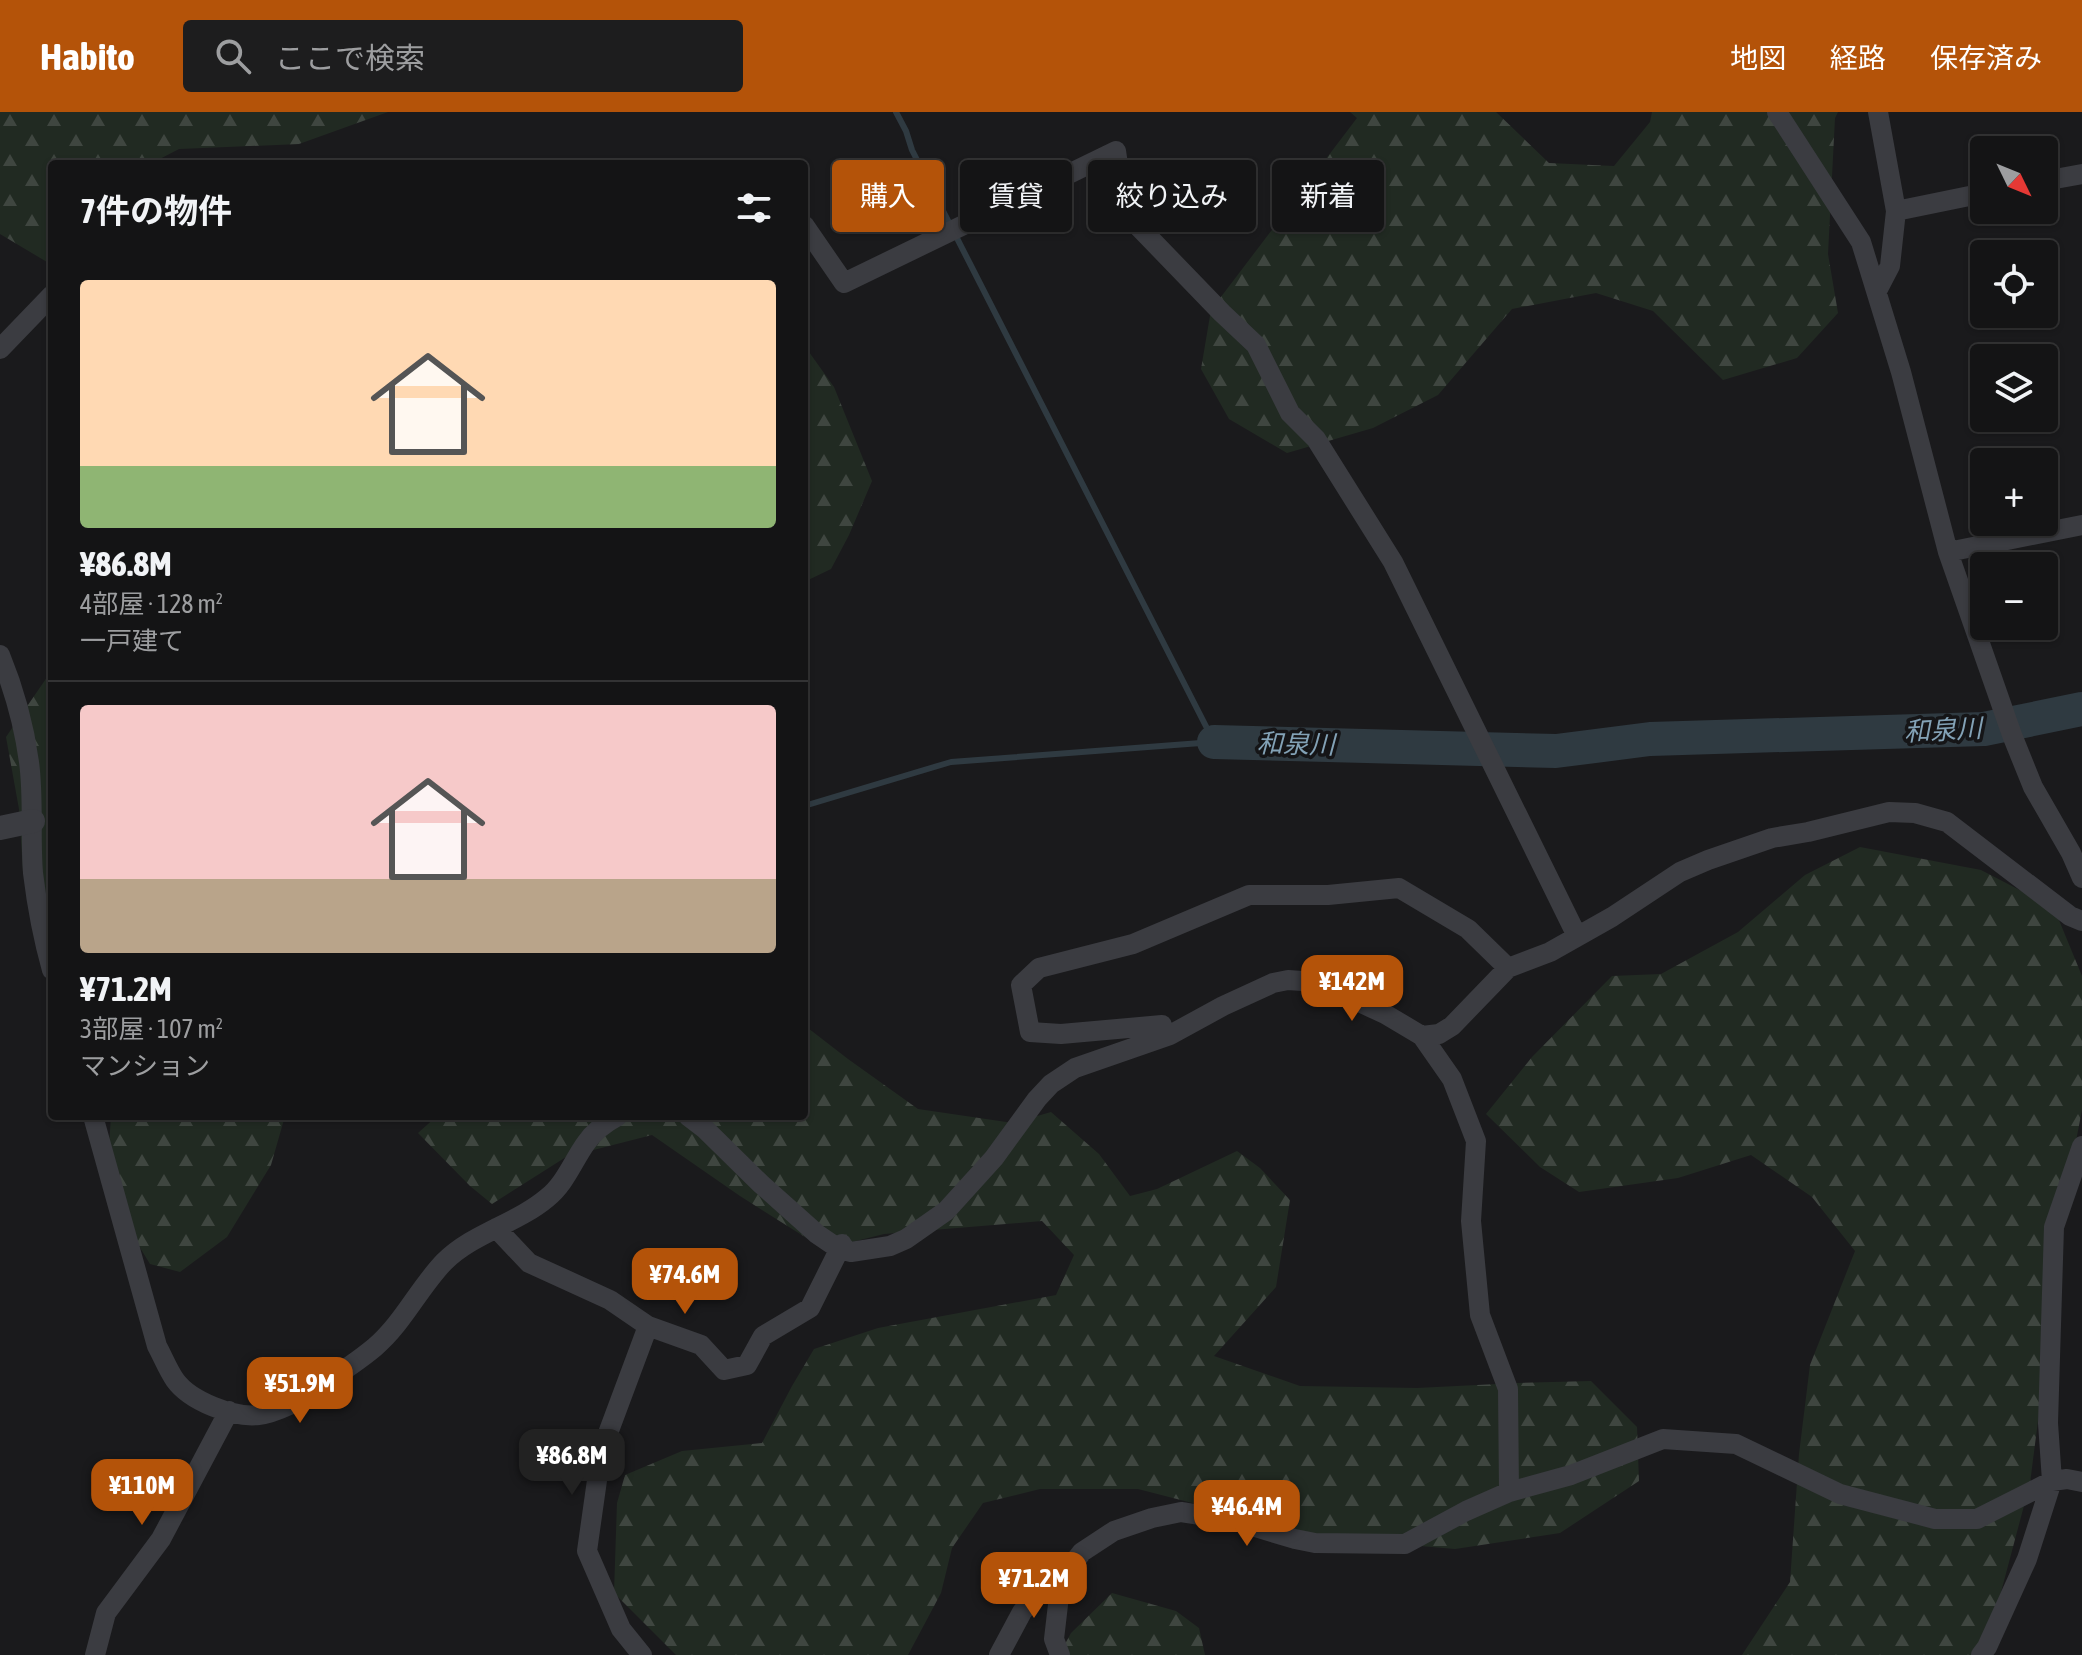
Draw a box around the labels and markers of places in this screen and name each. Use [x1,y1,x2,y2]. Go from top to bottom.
pin: ¥142M [1296,955,1408,1023]
pin: ¥74.6M [620,1248,750,1316]
pin: ¥51.9M [235,1357,365,1425]
pin: ¥86.8M [507,1429,637,1497]
pin: ¥110M [86,1459,198,1527]
pin: ¥46.4M [1182,1480,1312,1548]
pin: ¥71.2M [969,1552,1099,1620]

